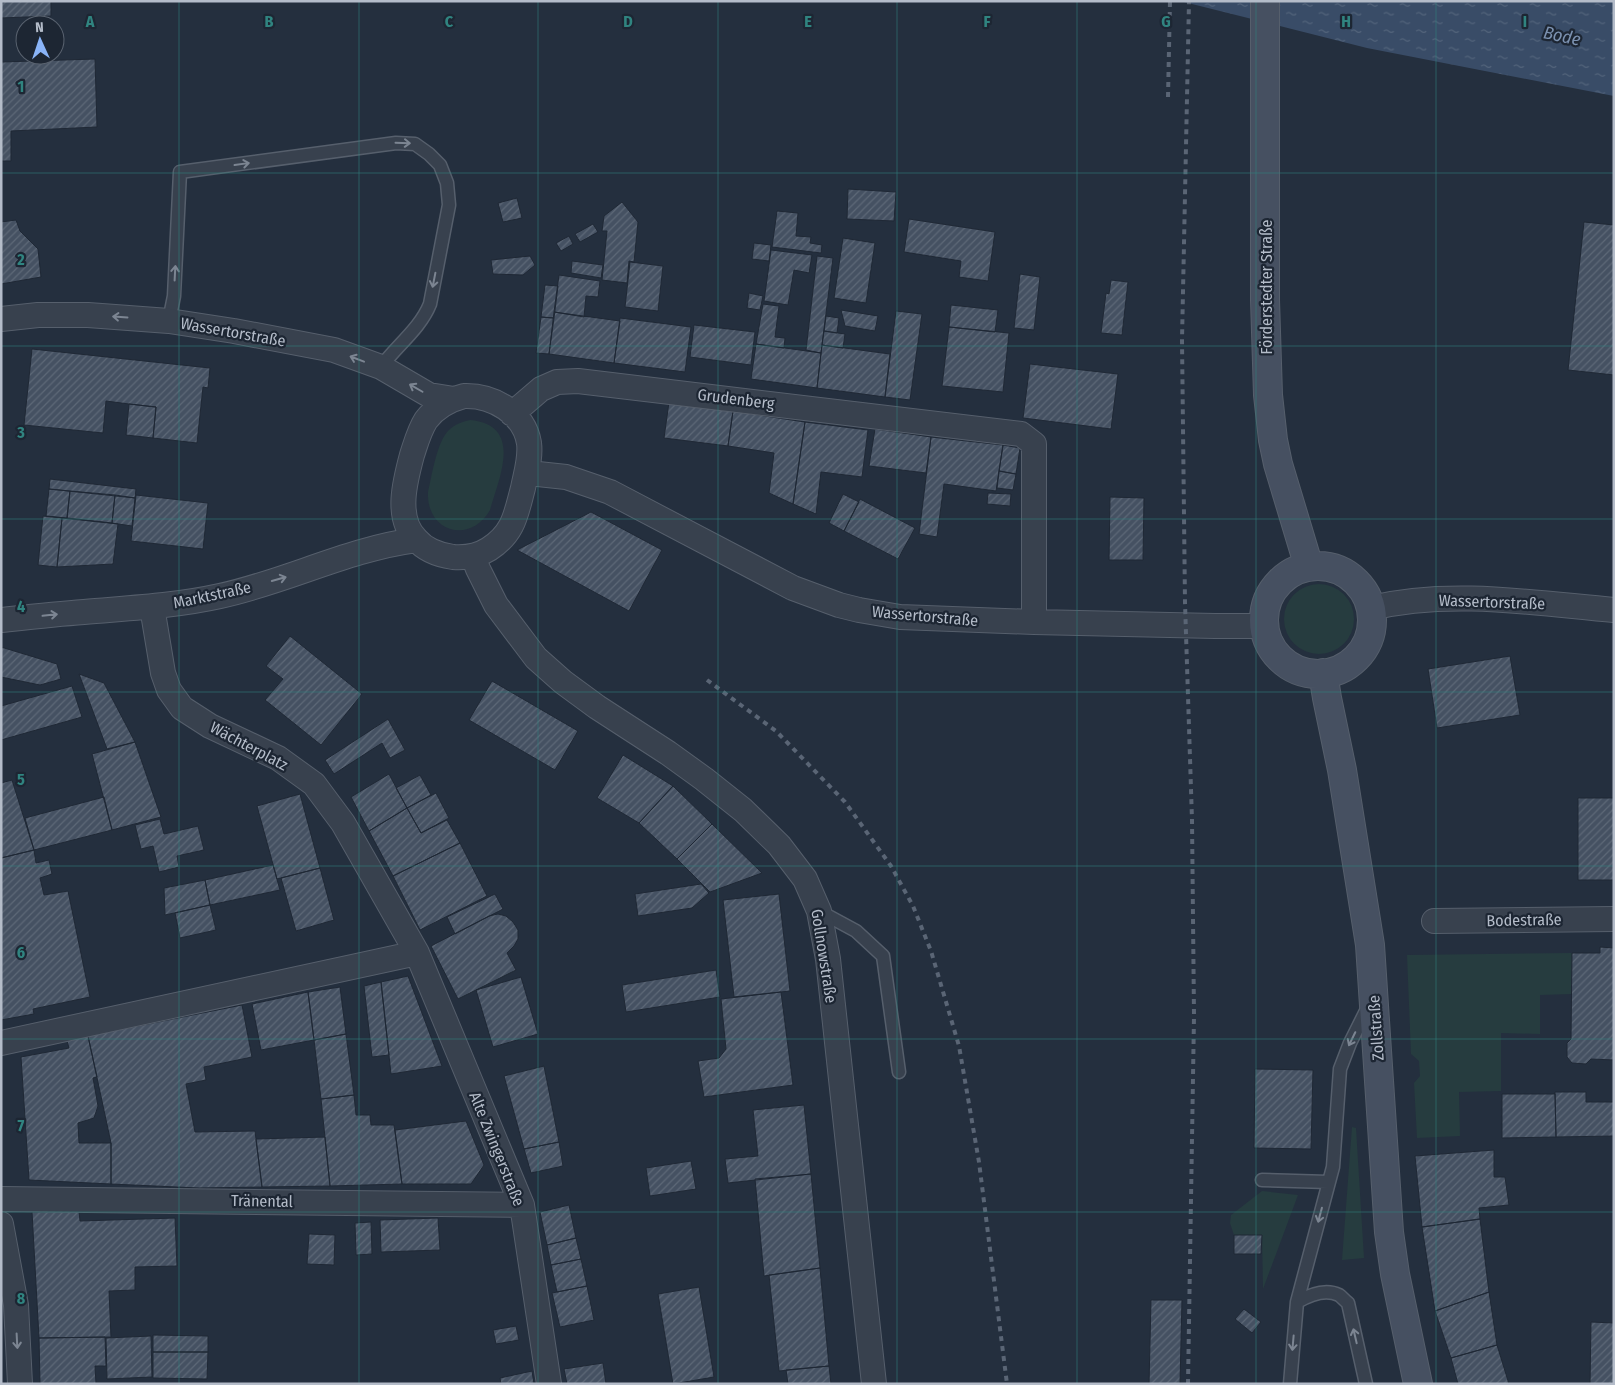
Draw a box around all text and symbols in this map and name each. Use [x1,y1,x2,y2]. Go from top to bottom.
text: A [85,12,95,31]
text: B [265,12,274,31]
text: C [445,12,454,31]
text: D [623,12,633,31]
text: E [804,12,812,31]
text: F [983,12,991,31]
text: G [1161,12,1171,31]
text: H [1341,12,1351,31]
text: I [1523,12,1527,31]
north arrow [15,15,65,65]
text: N [35,19,44,36]
water label: Bode [1541,21,1583,51]
text: 1 [18,77,24,96]
one-way arrow [394,138,410,148]
one-way arrow [233,159,249,169]
street label: Förderstedter Straße [1257,219,1276,354]
text: 2 [16,250,25,269]
one-way arrow [171,265,180,281]
one-way arrow [429,271,439,287]
one-way arrow [112,313,128,322]
street label: Wassertorstraße [179,313,287,351]
one-way arrow [350,353,365,362]
one-way arrow [409,382,424,392]
street label: Grudenberg [696,385,776,413]
text: 3 [16,423,25,442]
one-way arrow [270,574,286,584]
street label: Marktstraße [171,577,253,613]
street label: Wassertorstraße [1438,591,1546,613]
text: 4 [17,597,25,616]
street label: Wassertorstraße [871,602,979,630]
one-way arrow [41,610,57,620]
street label: Wächterplatz [207,718,291,774]
text: 5 [17,770,25,789]
street label: Gollnowstraße [807,908,841,1004]
street label: Bodestraße [1486,910,1562,930]
text: 6 [17,943,25,962]
street label: Zollstraße [1364,995,1388,1061]
one-way arrow [1347,1031,1356,1046]
street label: Alte Zwingerstraße [465,1089,529,1209]
text: 7 [18,1116,25,1135]
street label: Tränental [231,1191,293,1211]
one-way arrow [1315,1206,1324,1222]
text: 8 [17,1289,26,1308]
one-way arrow [1350,1329,1359,1345]
one-way arrow [13,1333,22,1349]
one-way arrow [1289,1335,1298,1351]

